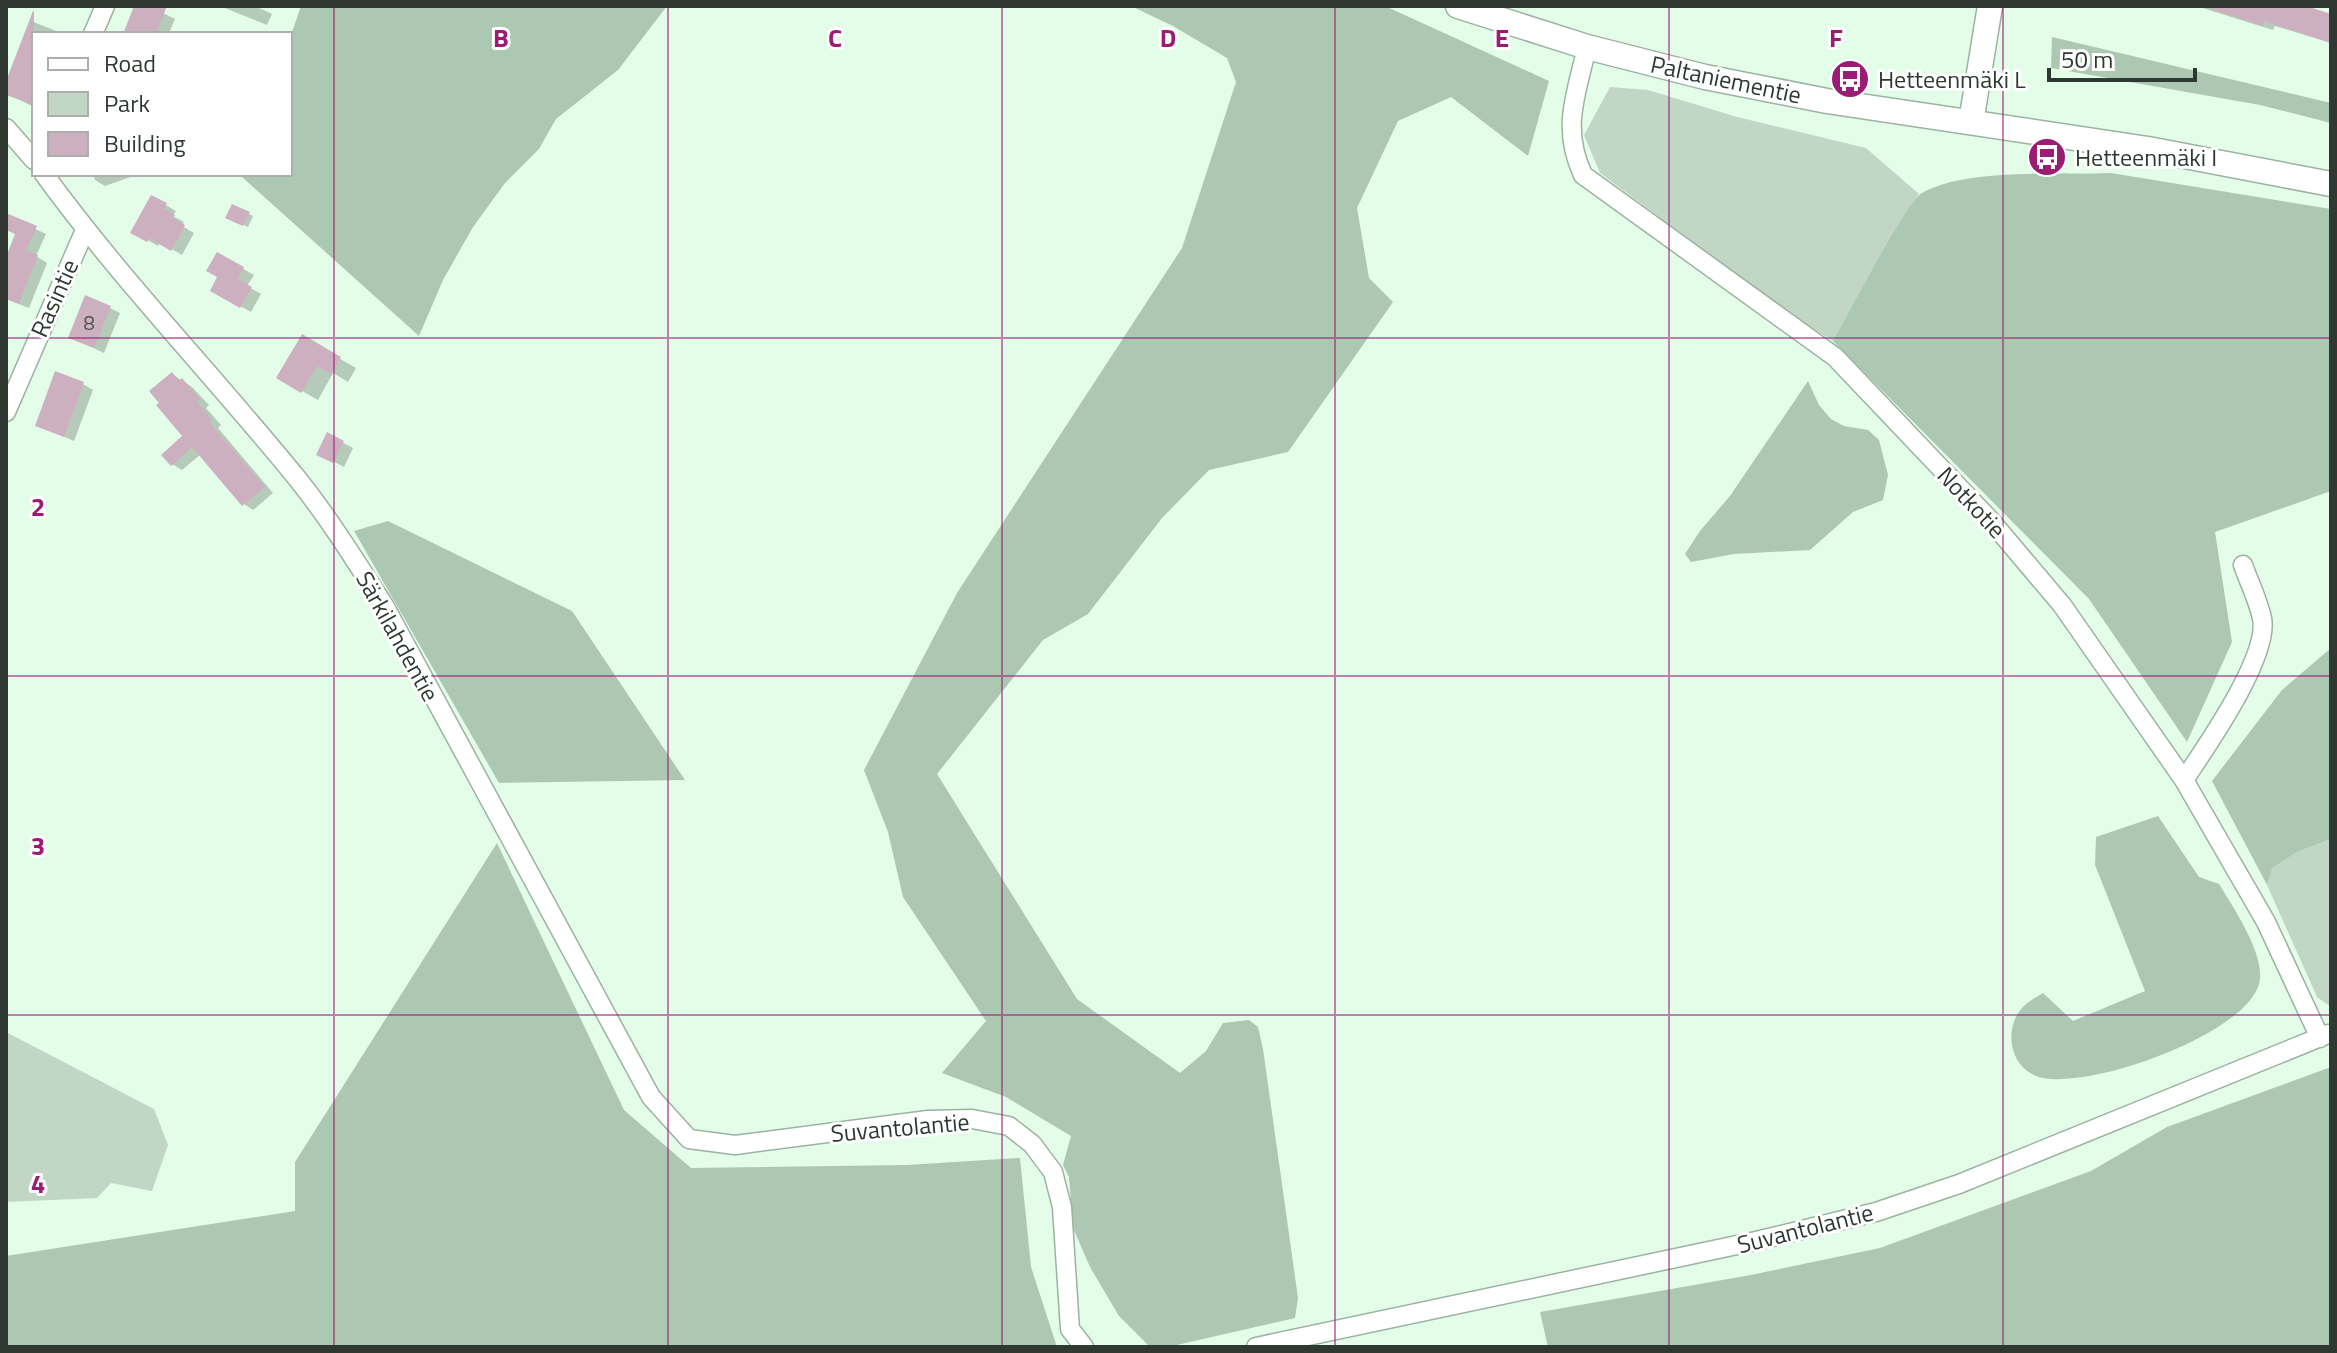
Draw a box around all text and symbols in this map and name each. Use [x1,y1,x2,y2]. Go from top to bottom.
text: B [493,18,509,57]
text: C [828,18,842,57]
text: D [1160,18,1176,57]
text: E [1495,18,1509,57]
text: F [1829,18,1843,57]
legend [32,32,292,176]
scale bar [2049,32,2195,82]
text: 50 m [2061,41,2113,77]
text: Road [104,45,156,81]
street label: Paltaniementie [1647,45,1805,113]
bus stop icon: Hetteenmäki L [1829,58,1871,100]
place label: Hetteenmäki L [1878,61,2026,97]
text: Park [104,85,150,121]
text: Building [104,125,186,161]
bus stop icon: Hetteenmäki I [2026,136,2068,178]
place label: Hetteenmäki I [2075,139,2217,175]
street label: Rasintie [21,253,87,343]
house number: 8 [83,307,95,338]
street label: Notkotie [1929,458,2015,546]
text: 2 [31,487,45,526]
street label: Särkilahdentie [347,564,449,708]
text: 3 [31,826,45,865]
street label: Suvantolantie [829,1103,971,1151]
text: 4 [31,1164,45,1203]
street label: Suvantolantie [1733,1194,1877,1262]

